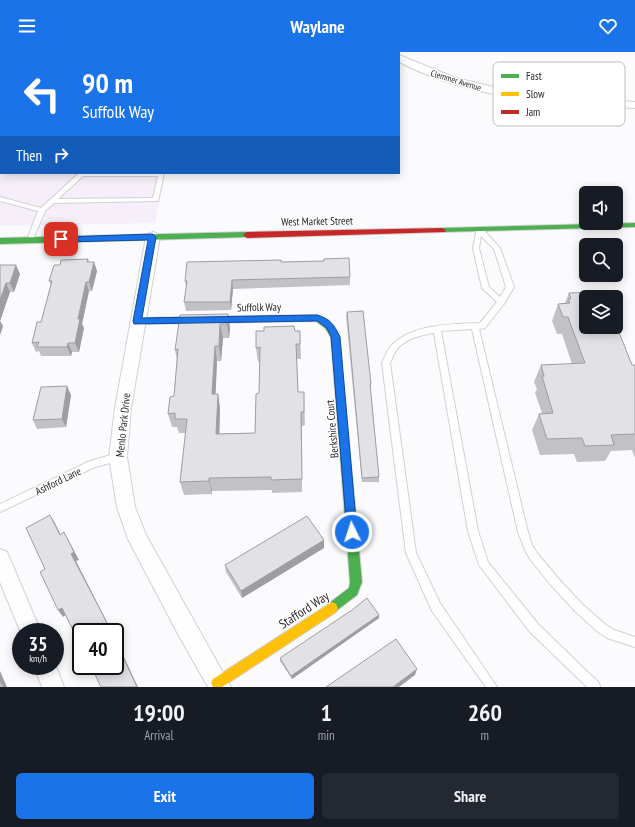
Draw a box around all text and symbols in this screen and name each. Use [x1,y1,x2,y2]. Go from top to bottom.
icon: menu [16,15,38,37]
text: Waylane [290,15,345,38]
icon: heart [597,15,619,37]
legend [493,62,625,126]
text: 90 m [82,64,133,101]
street label: Clemmer Avenue [429,67,483,93]
icon: left [16,68,68,120]
text: Fast [526,69,542,83]
text: Slow [526,87,545,101]
text: Suffolk Way [82,100,154,123]
text: Jam [525,105,540,119]
icon: right [50,144,72,166]
text: Then [16,146,42,165]
map controls [579,186,623,334]
button: sound [579,186,623,230]
street label: West Market Street [281,213,353,229]
pin [44,222,78,256]
icon: arrive [50,228,72,250]
button: search [579,238,623,282]
button: layers [579,290,623,334]
street label: Suffolk Way [237,300,282,314]
street label: Menlo Park Drive [113,392,133,458]
street label: Berkshire Court [322,399,342,459]
street label: Ashford Lane [33,464,84,498]
position arrow [331,511,373,553]
street label: Stafford Way [276,587,332,633]
speed limit sign: 40 [72,623,124,675]
text: 35 [28,631,48,657]
text: km/h [29,652,47,665]
text: 19:00 [133,697,185,728]
text: 1 [320,697,332,728]
text: 260 [468,697,502,728]
text: Arrival [144,727,174,744]
text: min [318,727,335,744]
text: m [481,727,489,744]
button: Exit [16,773,314,819]
button: Share [322,773,619,819]

